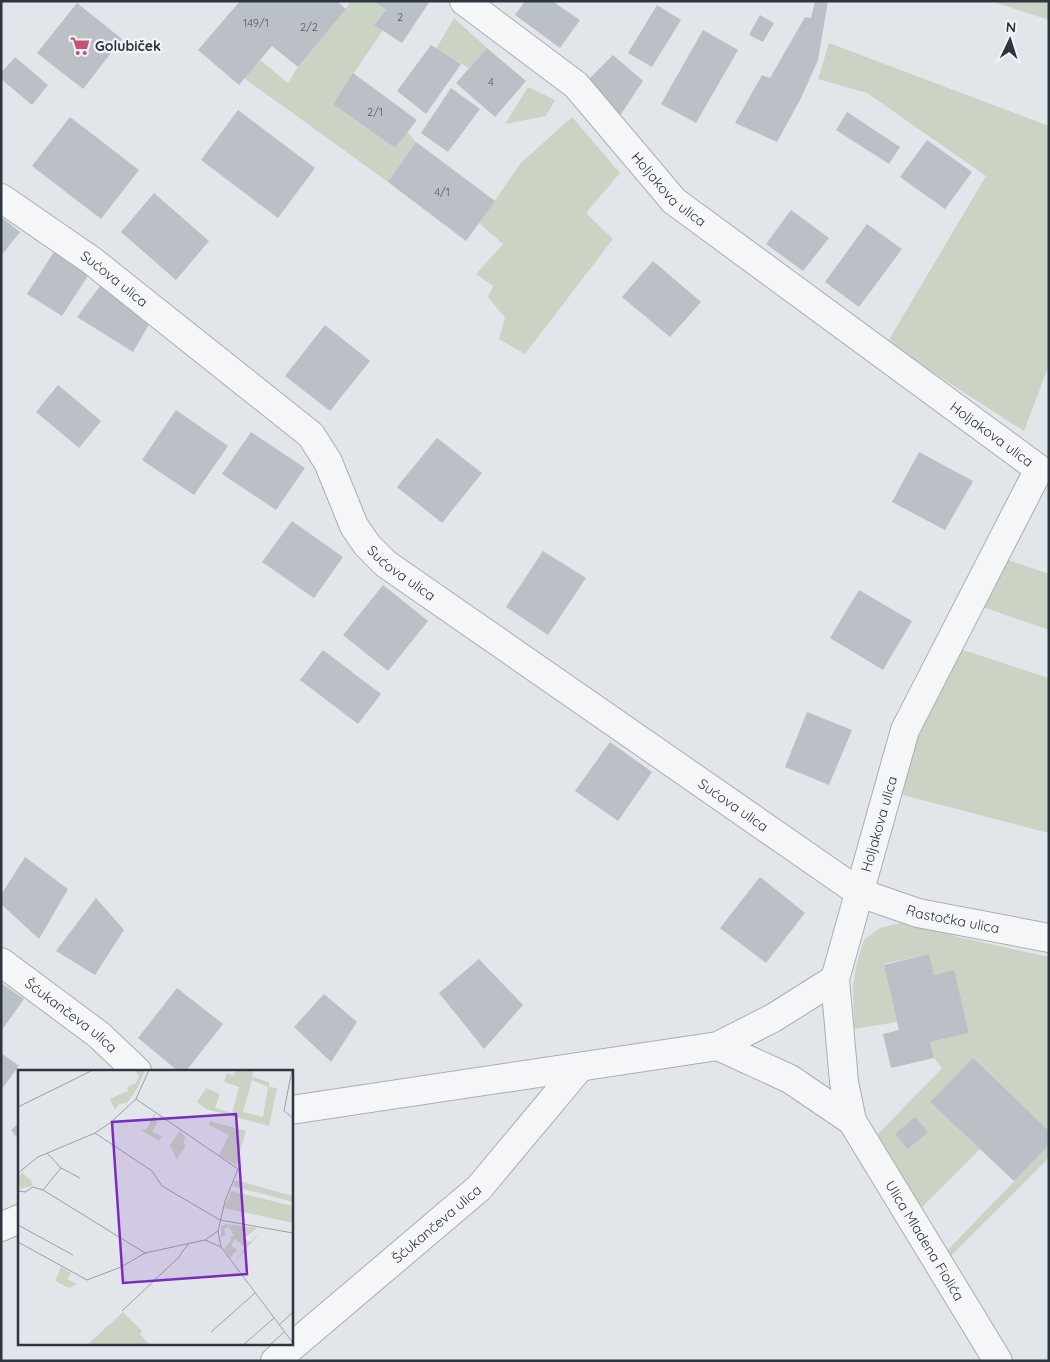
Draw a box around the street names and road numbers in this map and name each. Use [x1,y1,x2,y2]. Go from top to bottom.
street label: Holjakova ulica [627,148,710,231]
street label: Sućova ulica [77,246,152,311]
street label: Holjakova ulica [946,398,1037,471]
street label: Sućova ulica [363,541,439,605]
street label: Holjakova ulica [857,774,901,874]
street label: Sućova ulica [695,775,772,836]
street label: Rastočka ulica [904,901,1001,937]
street label: Šćukančeva ulica [21,974,121,1056]
street label: Ulica Mladena Fiolića [881,1177,968,1304]
street label: Šćukančeva ulica [388,1181,485,1267]

